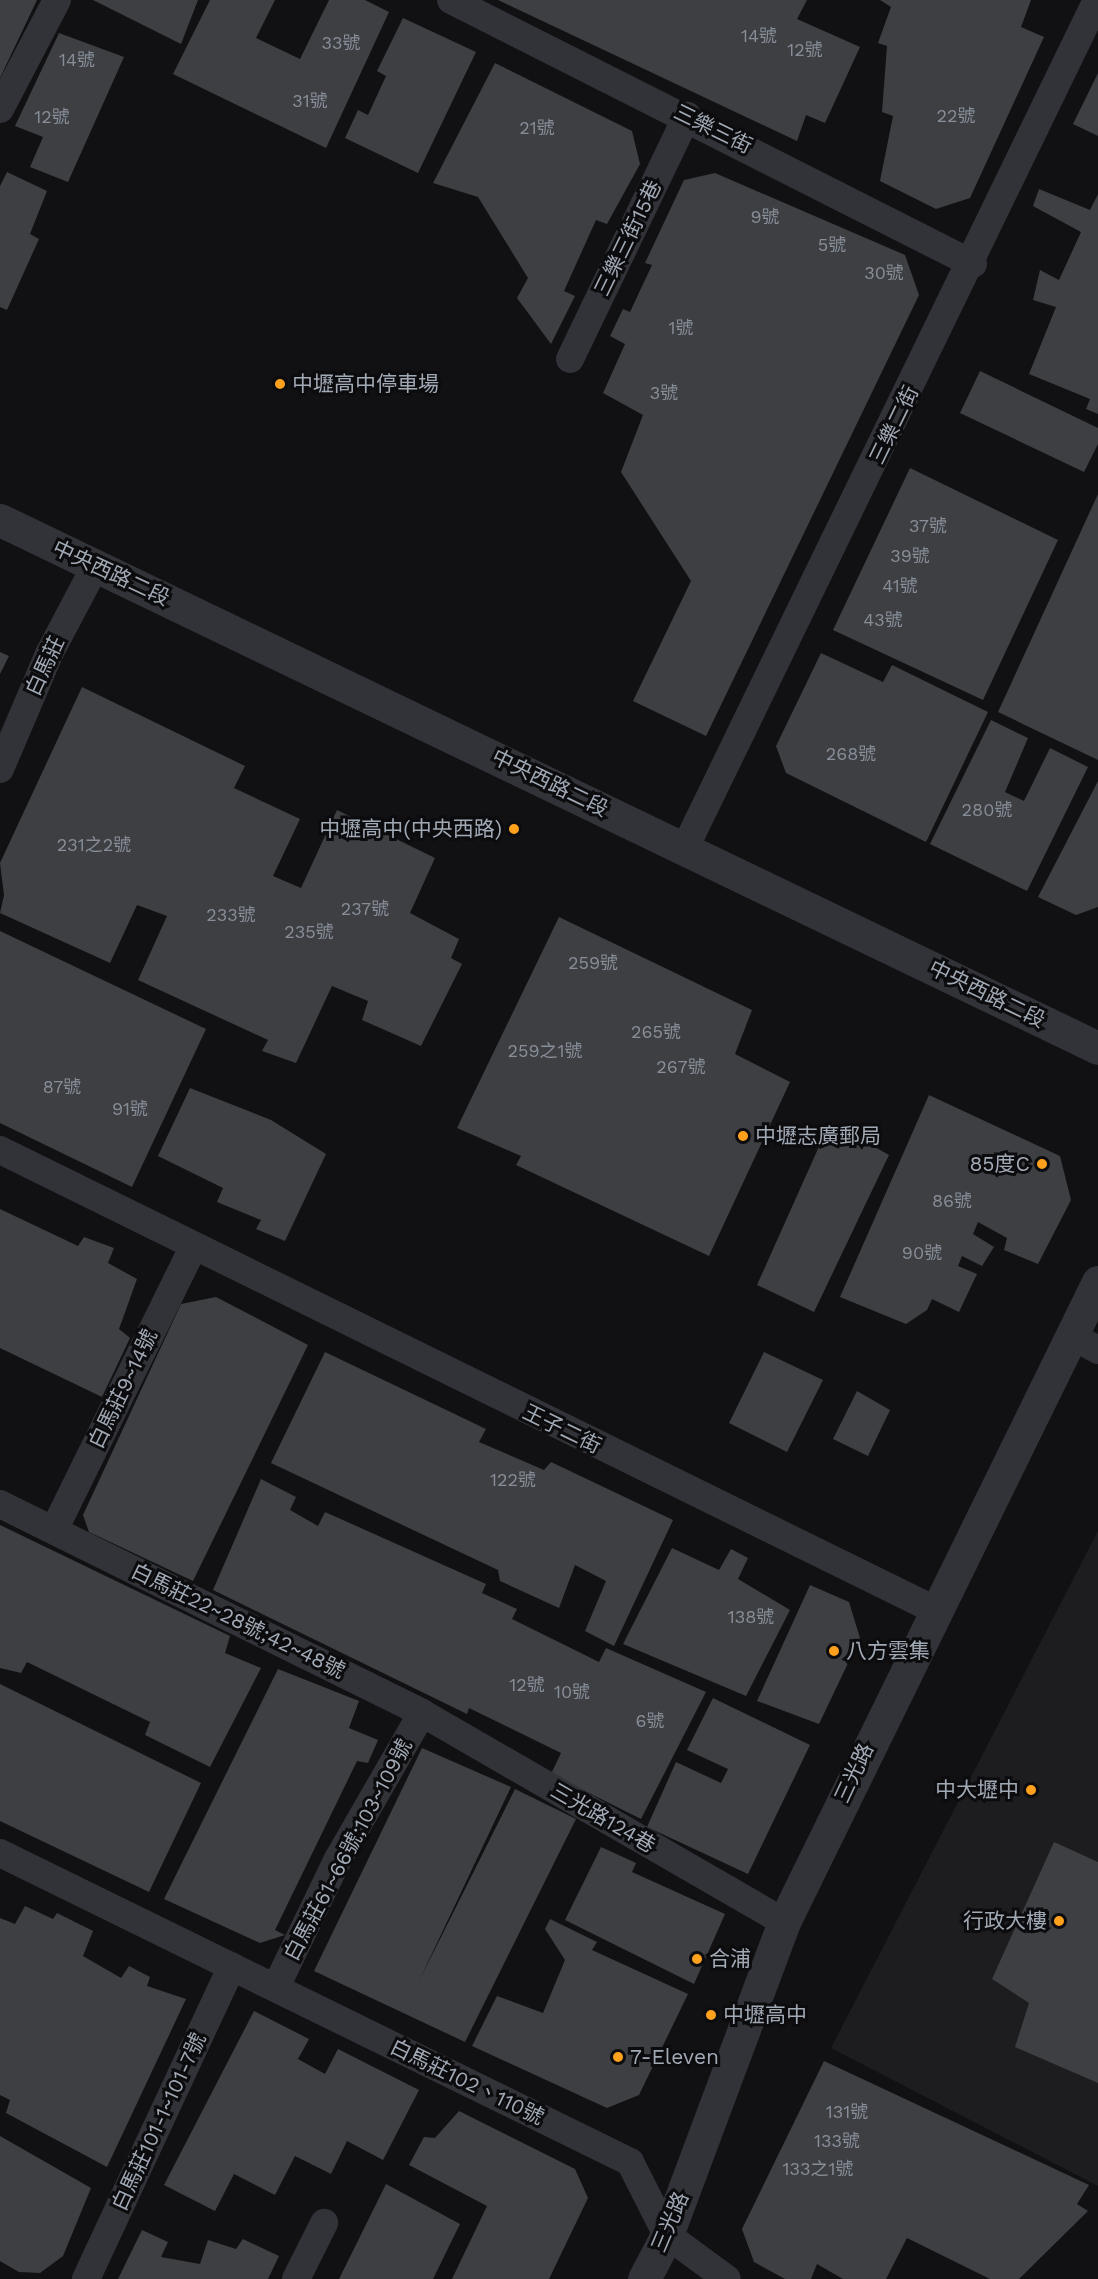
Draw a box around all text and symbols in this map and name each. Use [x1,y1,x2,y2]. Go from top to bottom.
house number: 14號 [741,25,777,47]
house number: 33號 [322,32,360,54]
house number: 12號 [787,39,823,61]
house number: 14號 [59,49,95,71]
house number: 31號 [292,90,328,112]
street label: 三樂三街 [670,99,756,159]
house number: 22號 [937,105,975,127]
house number: 12號 [34,106,70,128]
house number: 21號 [519,117,555,139]
street label: 三樂三街15巷 [589,176,667,300]
house number: 9號 [750,206,780,228]
house number: 5號 [818,234,846,256]
house number: 30號 [864,262,904,284]
house number: 1號 [668,317,694,339]
place label: 中壢高中停車場 [292,371,439,397]
marker: 中壢高中停車場 [273,377,287,391]
house number: 3號 [650,382,678,404]
street label: 三樂二街 [864,382,924,468]
house number: 37號 [909,515,947,537]
street label: 中央西路二段 [49,535,173,611]
house number: 39號 [890,545,930,567]
house number: 41號 [882,575,918,597]
house number: 43號 [863,609,903,631]
street label: 白馬莊 [20,632,70,700]
house number: 268號 [826,743,876,765]
street label: 中央西路二段 [488,744,612,822]
house number: 280號 [962,799,1012,821]
place label: 中壢高中(中央西路) [319,816,502,842]
marker: 中壢高中(中央西路) [507,822,521,836]
house number: 231之2號 [57,834,131,856]
house number: 237號 [341,898,389,920]
house number: 233號 [206,904,256,926]
house number: 235號 [284,921,334,943]
house number: 259號 [568,952,618,974]
street label: 中央西路二段 [925,955,1049,1033]
house number: 265號 [631,1021,681,1043]
house number: 259之1號 [507,1040,583,1062]
house number: 267號 [656,1056,706,1078]
house number: 87號 [43,1076,81,1098]
house number: 91號 [112,1098,148,1120]
place label: 中壢志廣郵局 [755,1123,881,1149]
marker: 中壢志廣郵局 [736,1129,750,1143]
place label: 85度C [969,1151,1030,1177]
marker: 85度C [1035,1157,1049,1171]
house number: 86號 [932,1190,972,1212]
house number: 90號 [902,1242,942,1264]
street label: 白馬莊9~14號 [83,1325,163,1453]
street label: 王子二街 [519,1399,605,1459]
house number: 122號 [490,1469,536,1491]
street label: 白馬莊22~28號;42~48號 [127,1558,349,1684]
house number: 138號 [728,1606,774,1628]
place label: 八方雲集 [846,1638,930,1664]
marker: 八方雲集 [827,1644,841,1658]
house number: 12號 [509,1674,545,1696]
house number: 10號 [554,1681,590,1703]
house number: 6號 [636,1710,664,1732]
street label: 白馬莊61~66號;103~109號 [279,1735,417,1965]
street label: 三光路 [829,1739,879,1807]
place label: 中大壢中 [935,1777,1019,1803]
street label: 三光路124巷 [546,1778,660,1858]
marker: 中大壢中 [1024,1783,1038,1797]
place label: 行政大樓 [963,1908,1047,1934]
marker: 行政大樓 [1052,1914,1066,1928]
place label: 合浦 [709,1946,751,1972]
marker: 合浦 [690,1952,704,1966]
place label: 中壢高中 [723,2002,807,2028]
marker: 中壢高中 [704,2008,718,2022]
street label: 白馬莊101-1~101-7號 [107,2029,211,2215]
street label: 白馬莊102、110號 [386,2034,548,2130]
place label: 7-Eleven [630,2044,719,2070]
marker: 7-Eleven [611,2050,625,2064]
house number: 131號 [826,2101,868,2123]
house number: 133號 [814,2130,860,2152]
house number: 133之1號 [782,2158,854,2180]
street label: 三光路 [646,2188,694,2256]

